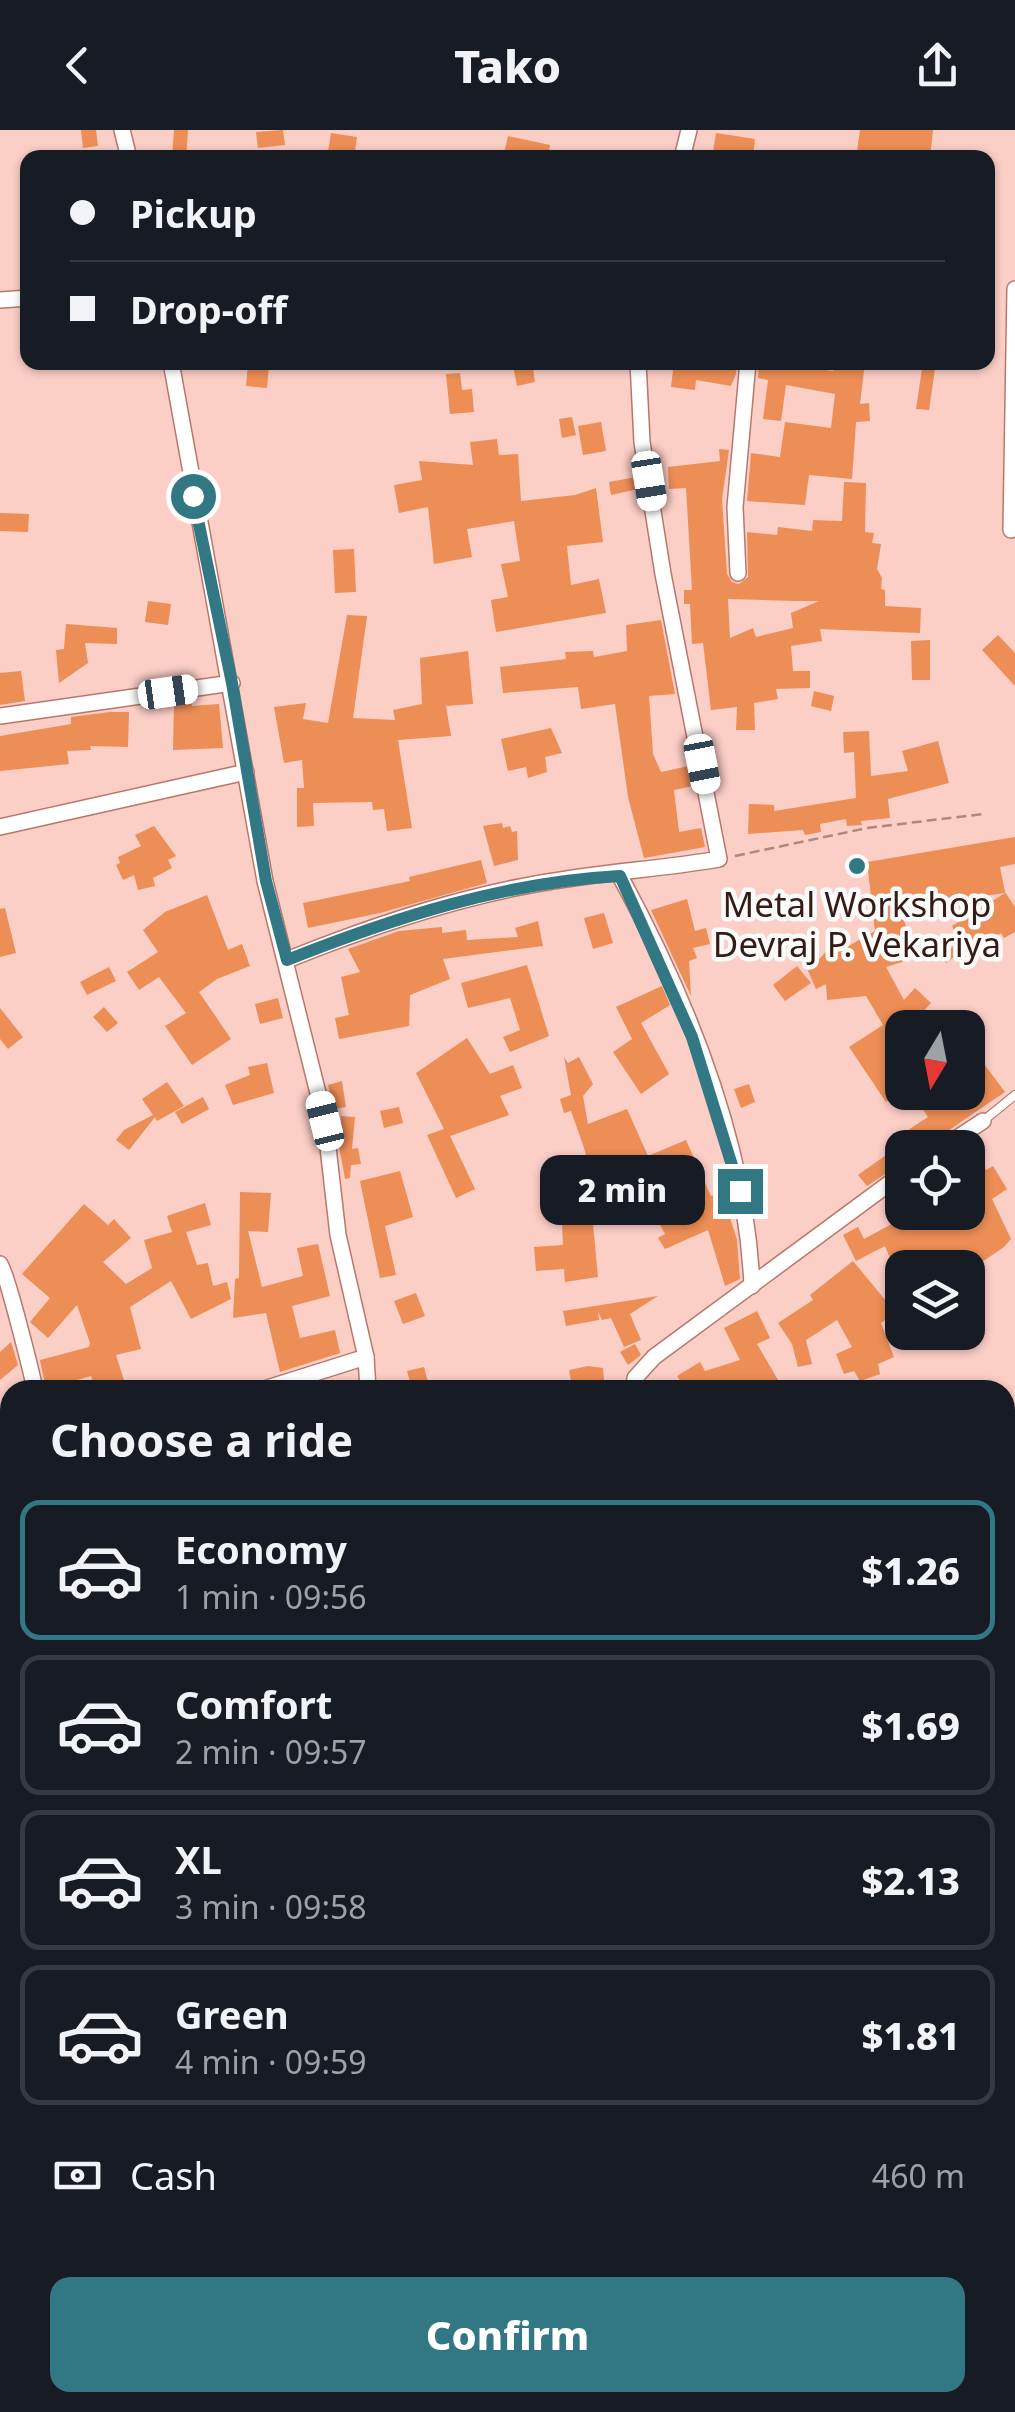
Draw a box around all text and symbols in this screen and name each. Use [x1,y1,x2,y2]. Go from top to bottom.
text: Tako [454,35,561,96]
icon: back [50,38,105,93]
icon: share [910,38,965,93]
text: Pickup [130,187,257,239]
text: Drop-off [130,283,287,335]
car [629,449,669,513]
route start [171,474,216,519]
car [136,673,200,711]
car [682,732,722,796]
marker: Metal Workshop Devraj P. Vekariya [846,855,868,877]
place label: Metal Workshop Devraj P. Vekariya [713,880,1001,967]
north arrow [885,1010,985,1110]
map controls [885,1010,985,1350]
car [303,1088,347,1154]
button: locate [885,1130,985,1230]
callout: 2 min [540,1156,705,1226]
text: 2 min [578,1168,667,1211]
route end [718,1169,763,1214]
button: layers [885,1250,985,1350]
text: Choose a ride [50,1409,353,1470]
text: Economy [175,1523,347,1575]
icon: car [55,1525,145,1615]
text: $1.26 [861,1544,960,1596]
text: 1 min · 09:56 [175,1575,367,1618]
text: Comfort [175,1678,332,1730]
icon: car [55,1680,145,1770]
text: $1.69 [861,1699,960,1751]
text: 2 min · 09:57 [175,1730,367,1773]
text: XL [175,1833,222,1885]
icon: car [55,1835,145,1925]
text: $2.13 [861,1854,960,1906]
text: 3 min · 09:58 [175,1885,367,1928]
text: Green [175,1988,289,2040]
icon: car [55,1990,145,2080]
text: $1.81 [861,2009,960,2061]
text: 4 min · 09:59 [175,2040,367,2083]
icon: cash [50,2148,105,2203]
text: Cash [130,2149,217,2201]
text: 460 m [872,2154,965,2197]
button: Confirm [50,2277,965,2392]

